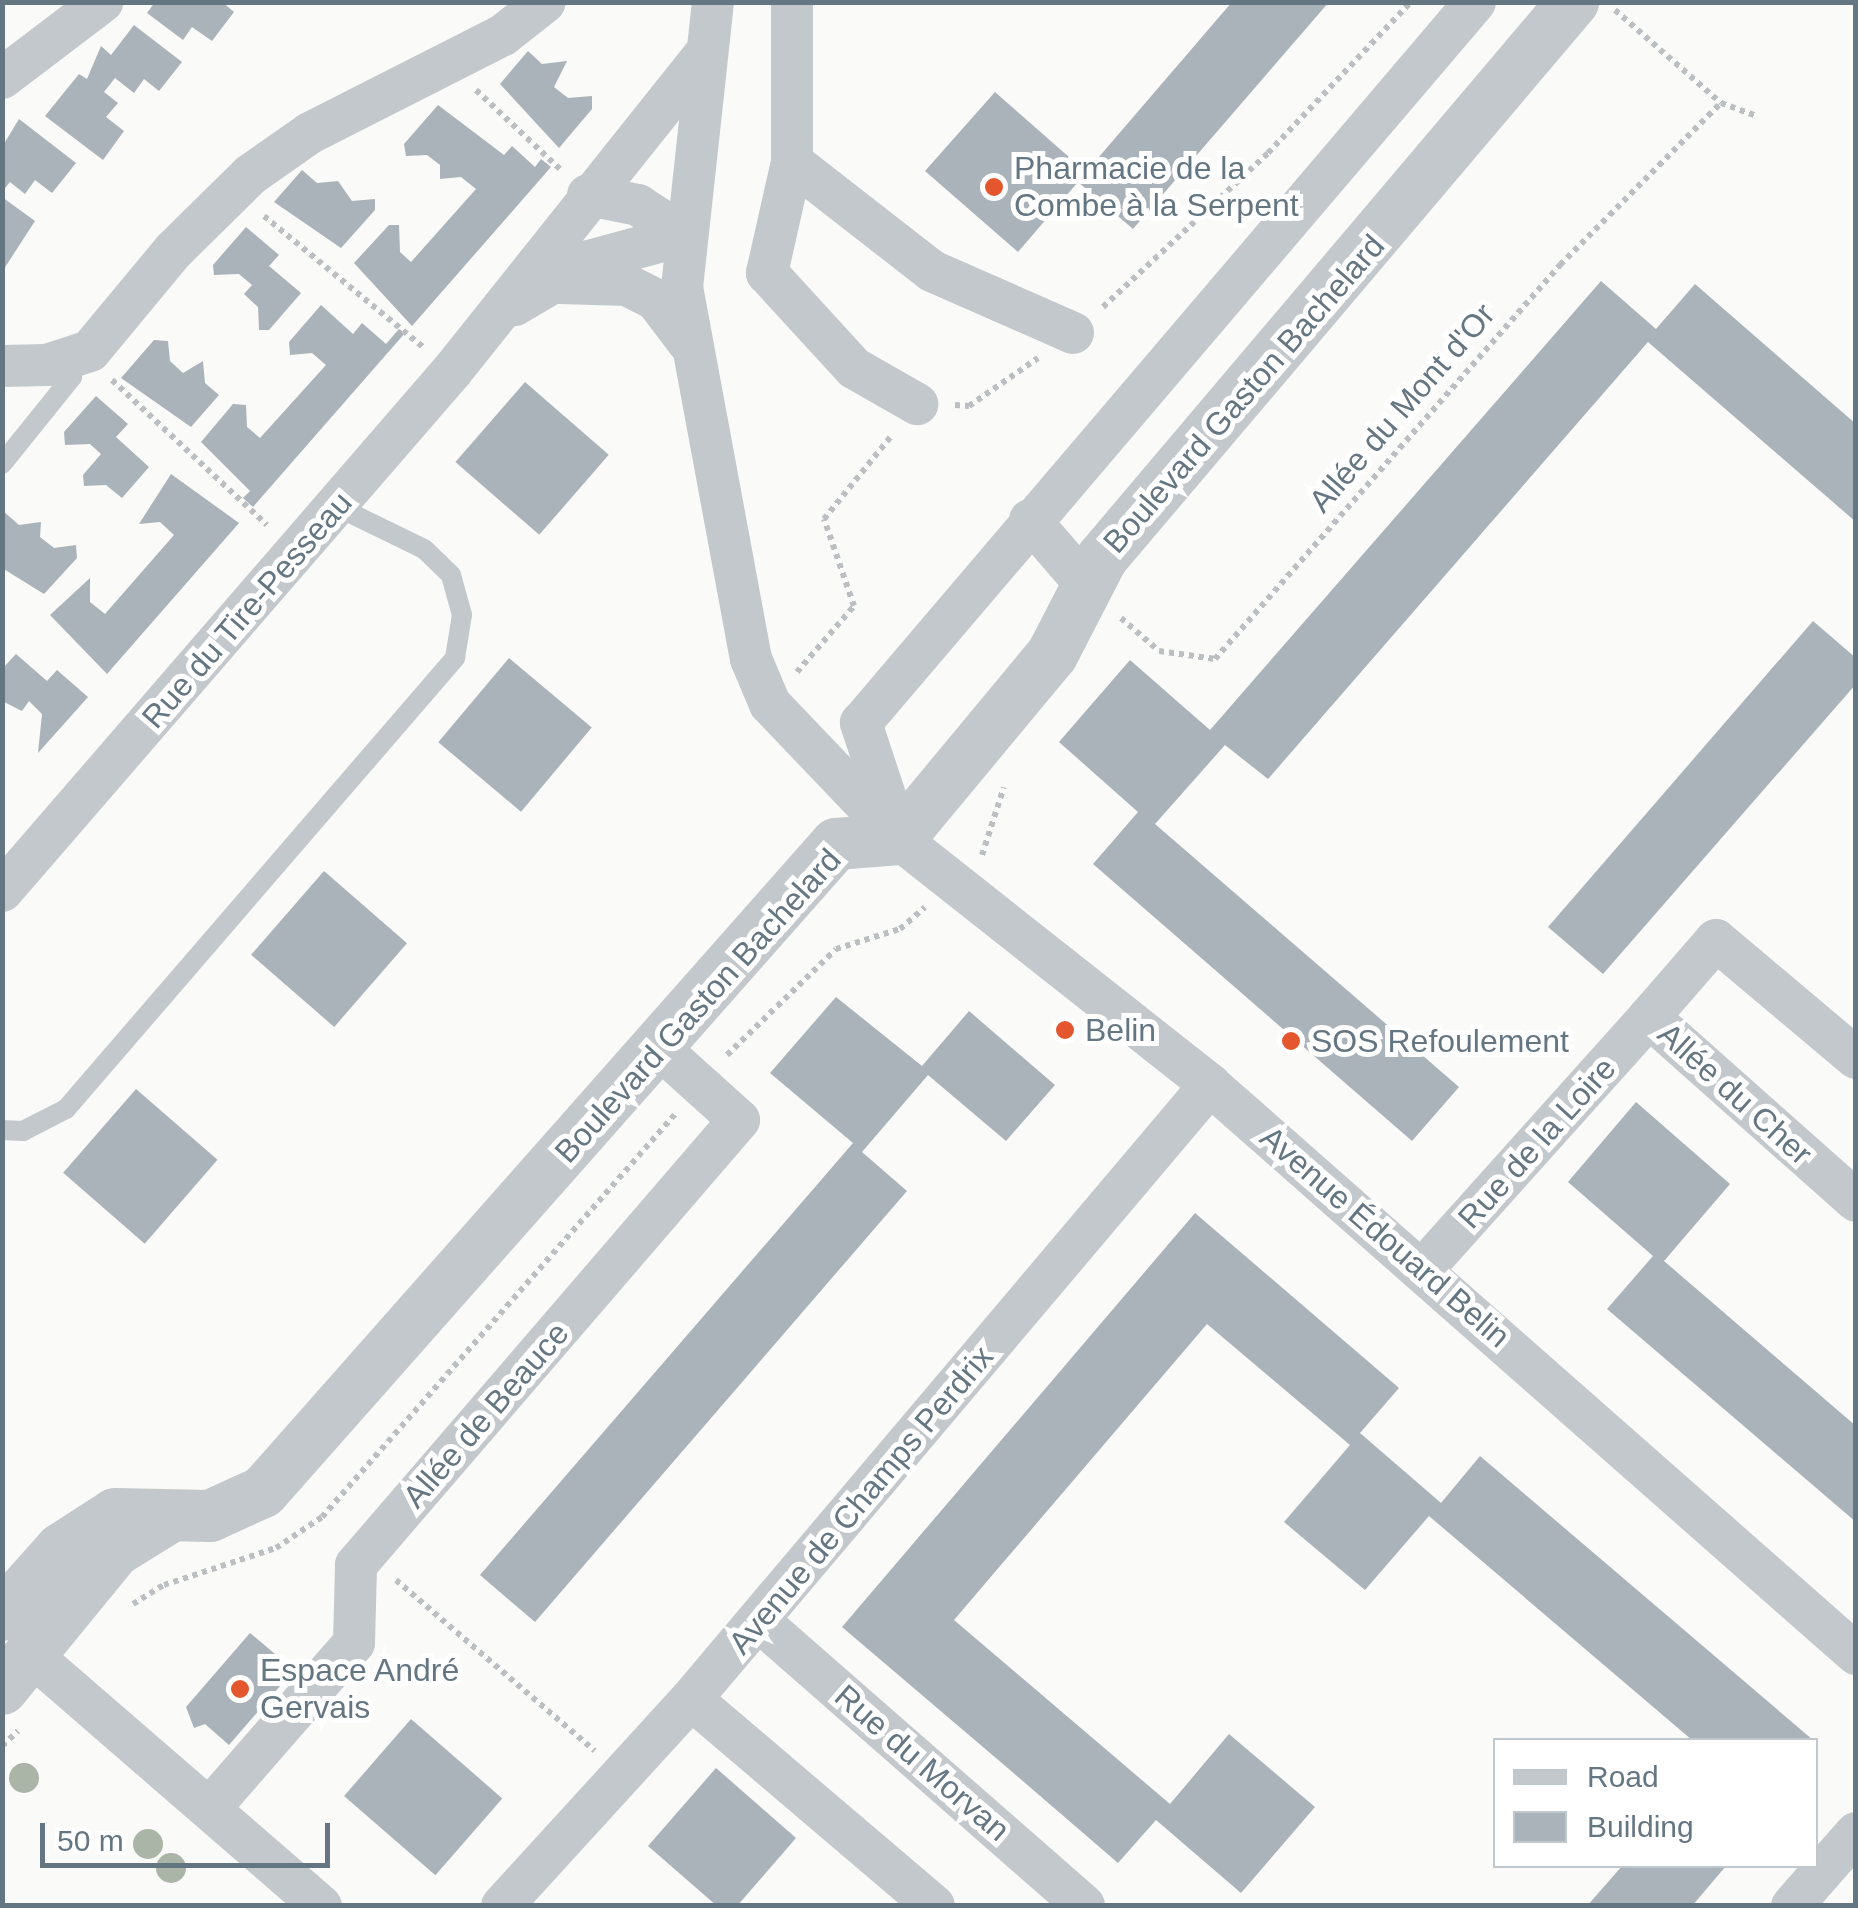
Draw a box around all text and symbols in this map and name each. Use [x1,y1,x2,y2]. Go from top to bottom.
place label: Pharmacie de la Combe à la Serpent [1014,150,1299,225]
marker: Pharmacie de la Combe à la Serpent [983,176,1005,198]
street label: Boulevard Gaston Bachelard [1095,227,1393,561]
street label: Allée du Mont d'Or [1301,296,1503,520]
street label: Rue du Tire-Pesseau [134,484,360,736]
street label: Boulevard Gaston Bachelard [547,841,849,1171]
place label: Belin [1085,1011,1156,1049]
street label: Allée du Cher [1650,1015,1820,1173]
marker: Belin [1054,1019,1076,1041]
place label: SOS Refoulement [1311,1022,1569,1060]
marker: SOS Refoulement [1280,1030,1302,1052]
street label: Rue de la Loire [1450,1050,1624,1236]
street label: Avenue Édouard Belin [1252,1118,1518,1356]
street label: Allée de Beauce [395,1314,577,1516]
street label: Avenue de Champs Perdrix [721,1338,1001,1662]
place label: Espace André Gervais [260,1652,461,1727]
street label: Rue du Morvan [827,1677,1017,1849]
marker: Espace André Gervais [229,1678,251,1700]
legend [1493,1738,1818,1868]
text: Road [1587,1760,1659,1793]
scale bar [45,1803,335,1865]
text: Building [1587,1810,1694,1843]
text: 50 m [57,1824,124,1857]

